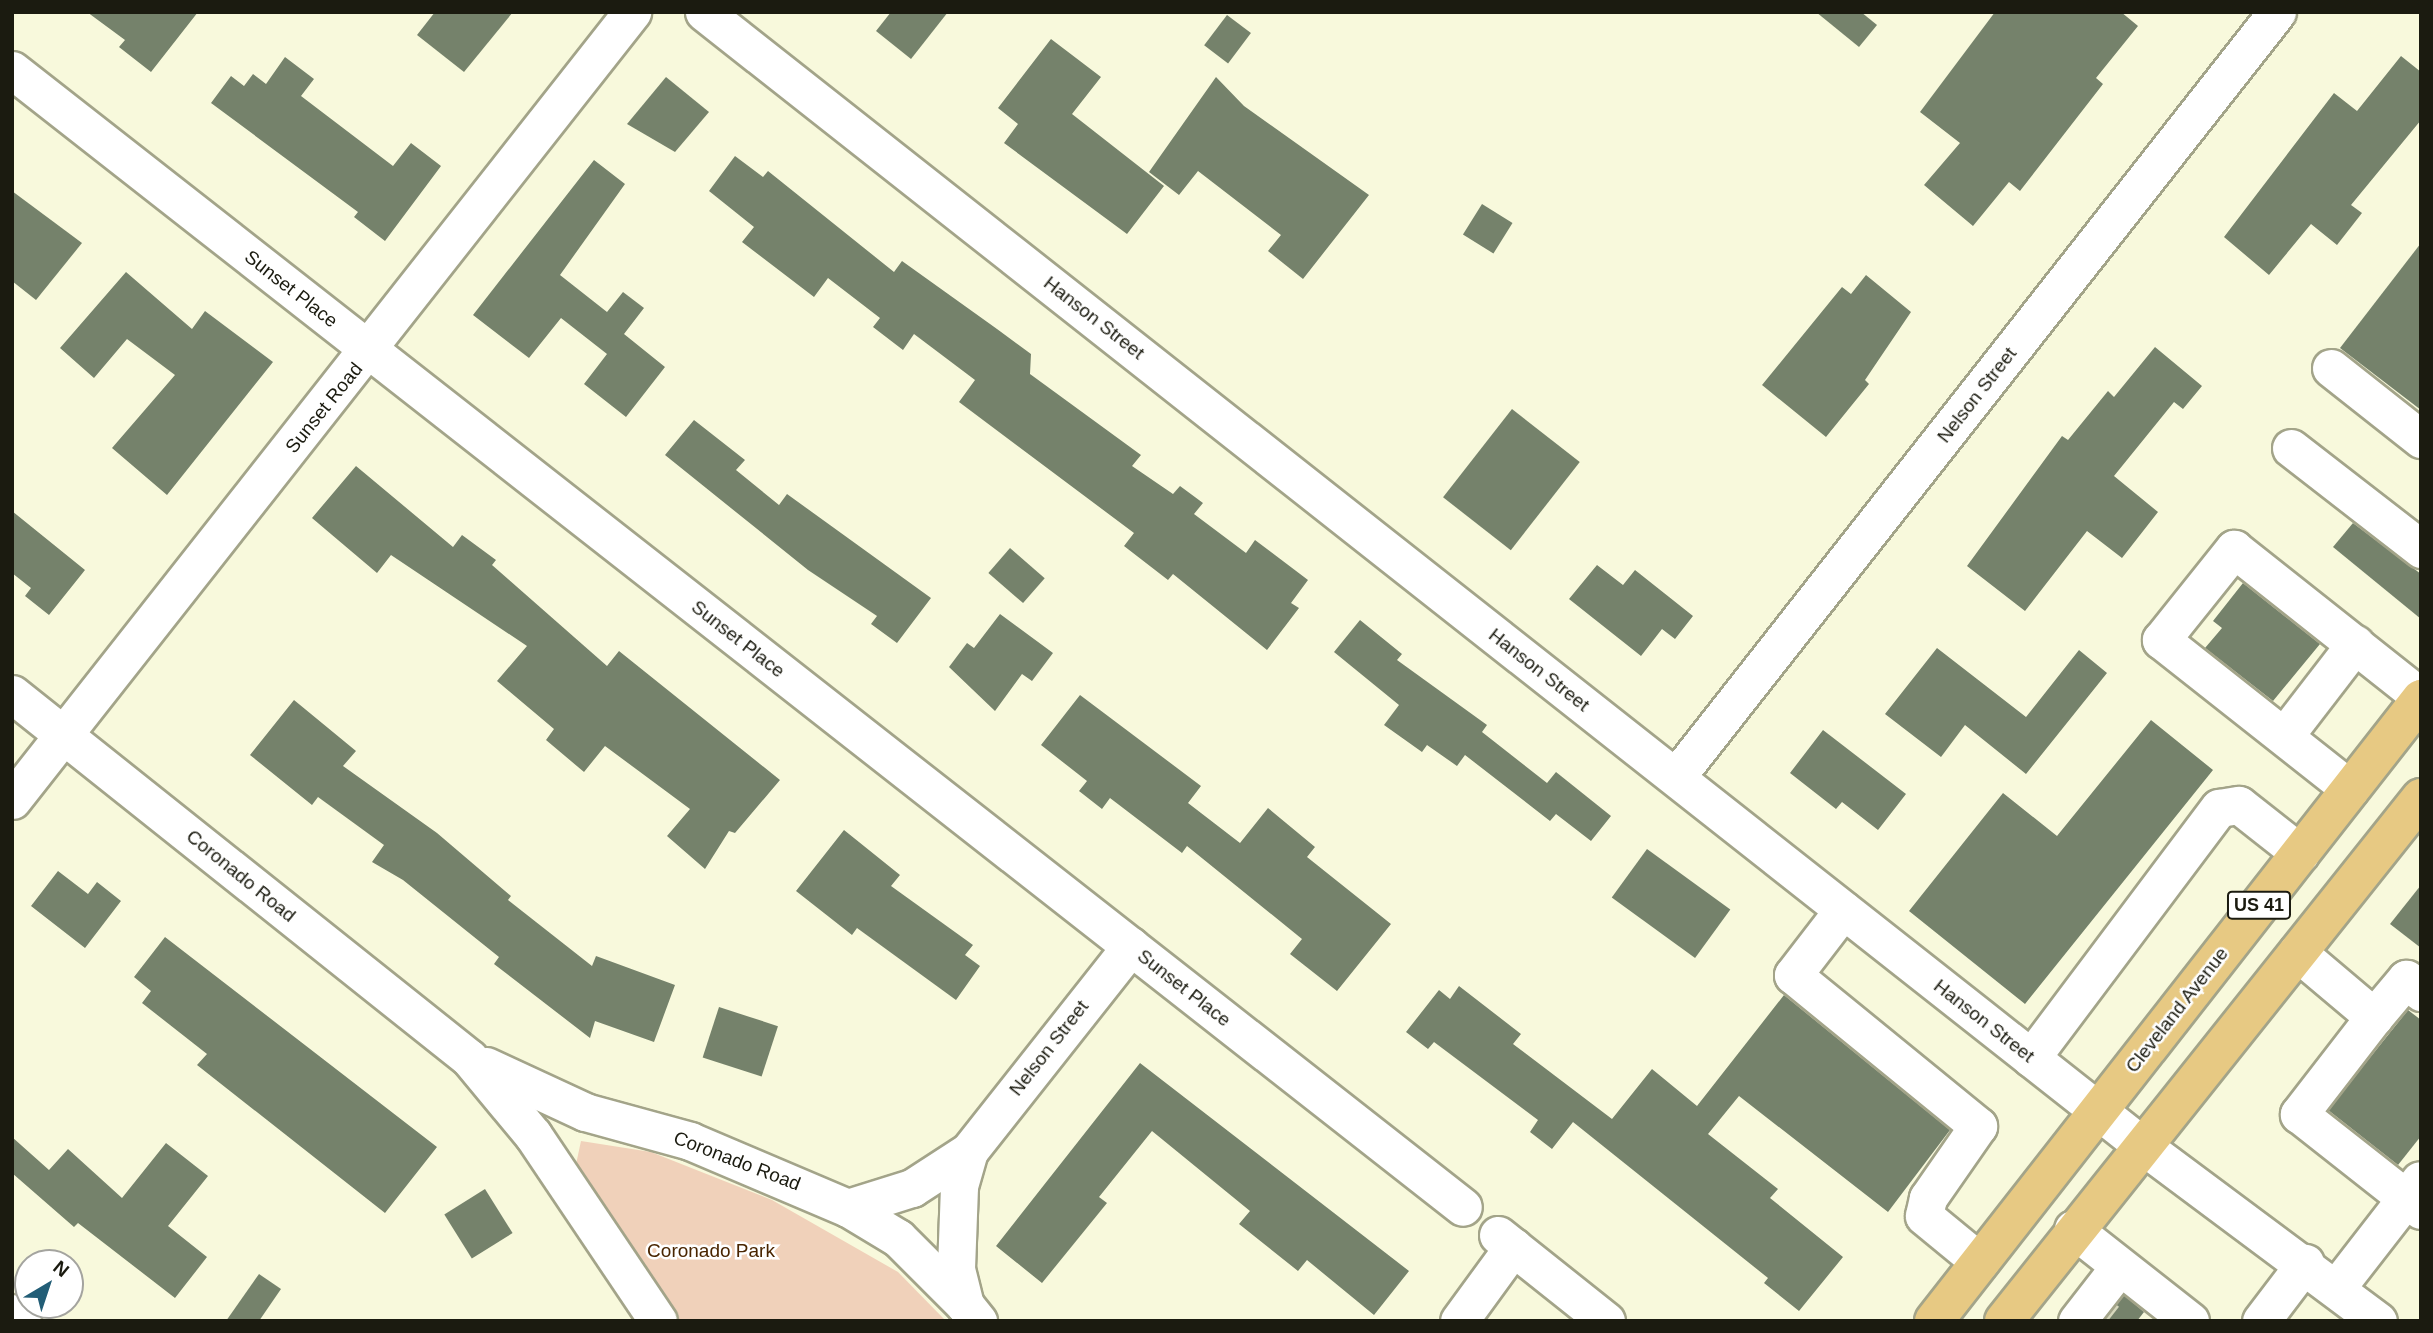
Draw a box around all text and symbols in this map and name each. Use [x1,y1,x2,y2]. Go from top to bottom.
street label: Sunset Place [240,246,342,332]
street label: Hanson Street [1039,272,1149,364]
street label: Nelson Street [1933,343,2021,447]
street label: Sunset Road [281,358,367,458]
street label: Sunset Place [687,596,789,682]
street label: Hanson Street [1484,624,1594,716]
street label: Coronado Road [182,825,300,927]
road number: US 41 [2226,890,2292,920]
street label: Cleveland Avenue [2121,942,2233,1078]
street label: Sunset Place [1133,945,1235,1031]
street label: Hanson Street [1929,975,2039,1067]
street label: Nelson Street [1005,996,1093,1100]
street label: Coronado Road [670,1126,804,1196]
park label: Coronado Park [647,1240,775,1262]
north arrow [14,1249,84,1319]
text: N [49,1256,73,1281]

